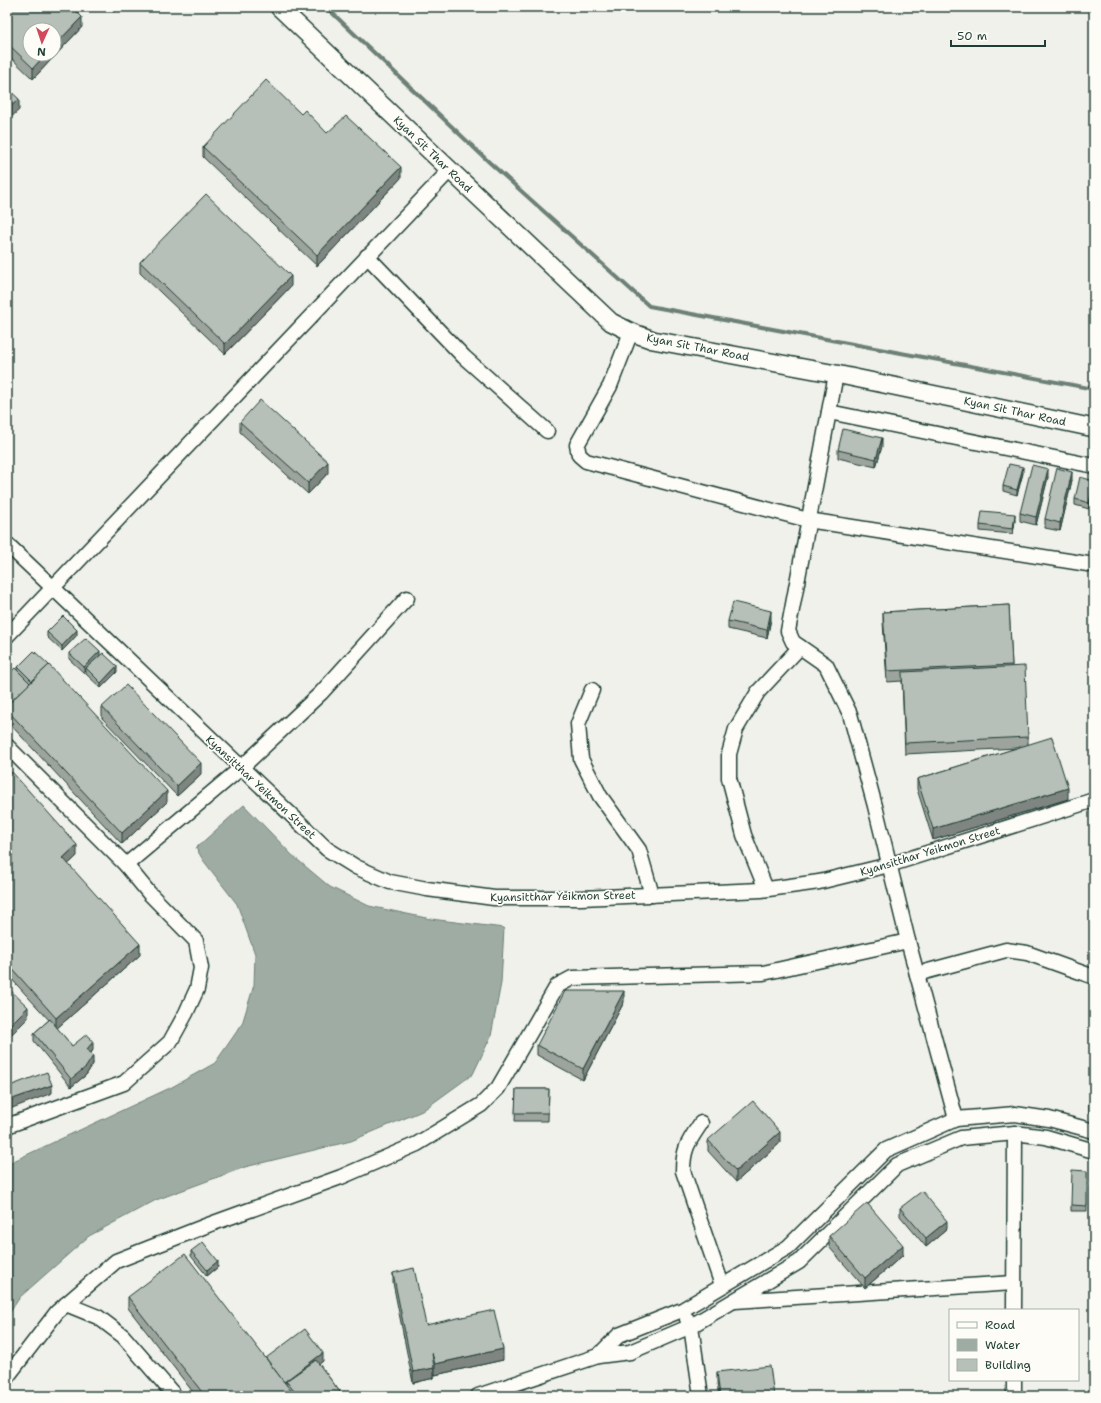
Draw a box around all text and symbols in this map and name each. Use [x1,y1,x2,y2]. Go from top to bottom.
north arrow [22,22,62,62]
scale bar [951,22,1045,48]
text: 50 m [957,28,987,44]
text: N [36,44,46,59]
street label: Kyan Sit Thar Road [390,113,475,196]
street label: Kyan Sit Thar Road [645,330,750,365]
street label: Kyan Sit Thar Road [962,393,1067,430]
street label: Kyansitthar Yeikmon Street [202,732,319,843]
street label: Kyansitthar Yeikmon Street [858,823,1002,880]
street label: Kyansitthar Yeikmon Street [490,888,636,905]
legend [949,1309,1079,1381]
text: Road [985,1317,1016,1333]
text: Water [985,1337,1021,1353]
text: Building [985,1357,1031,1373]

